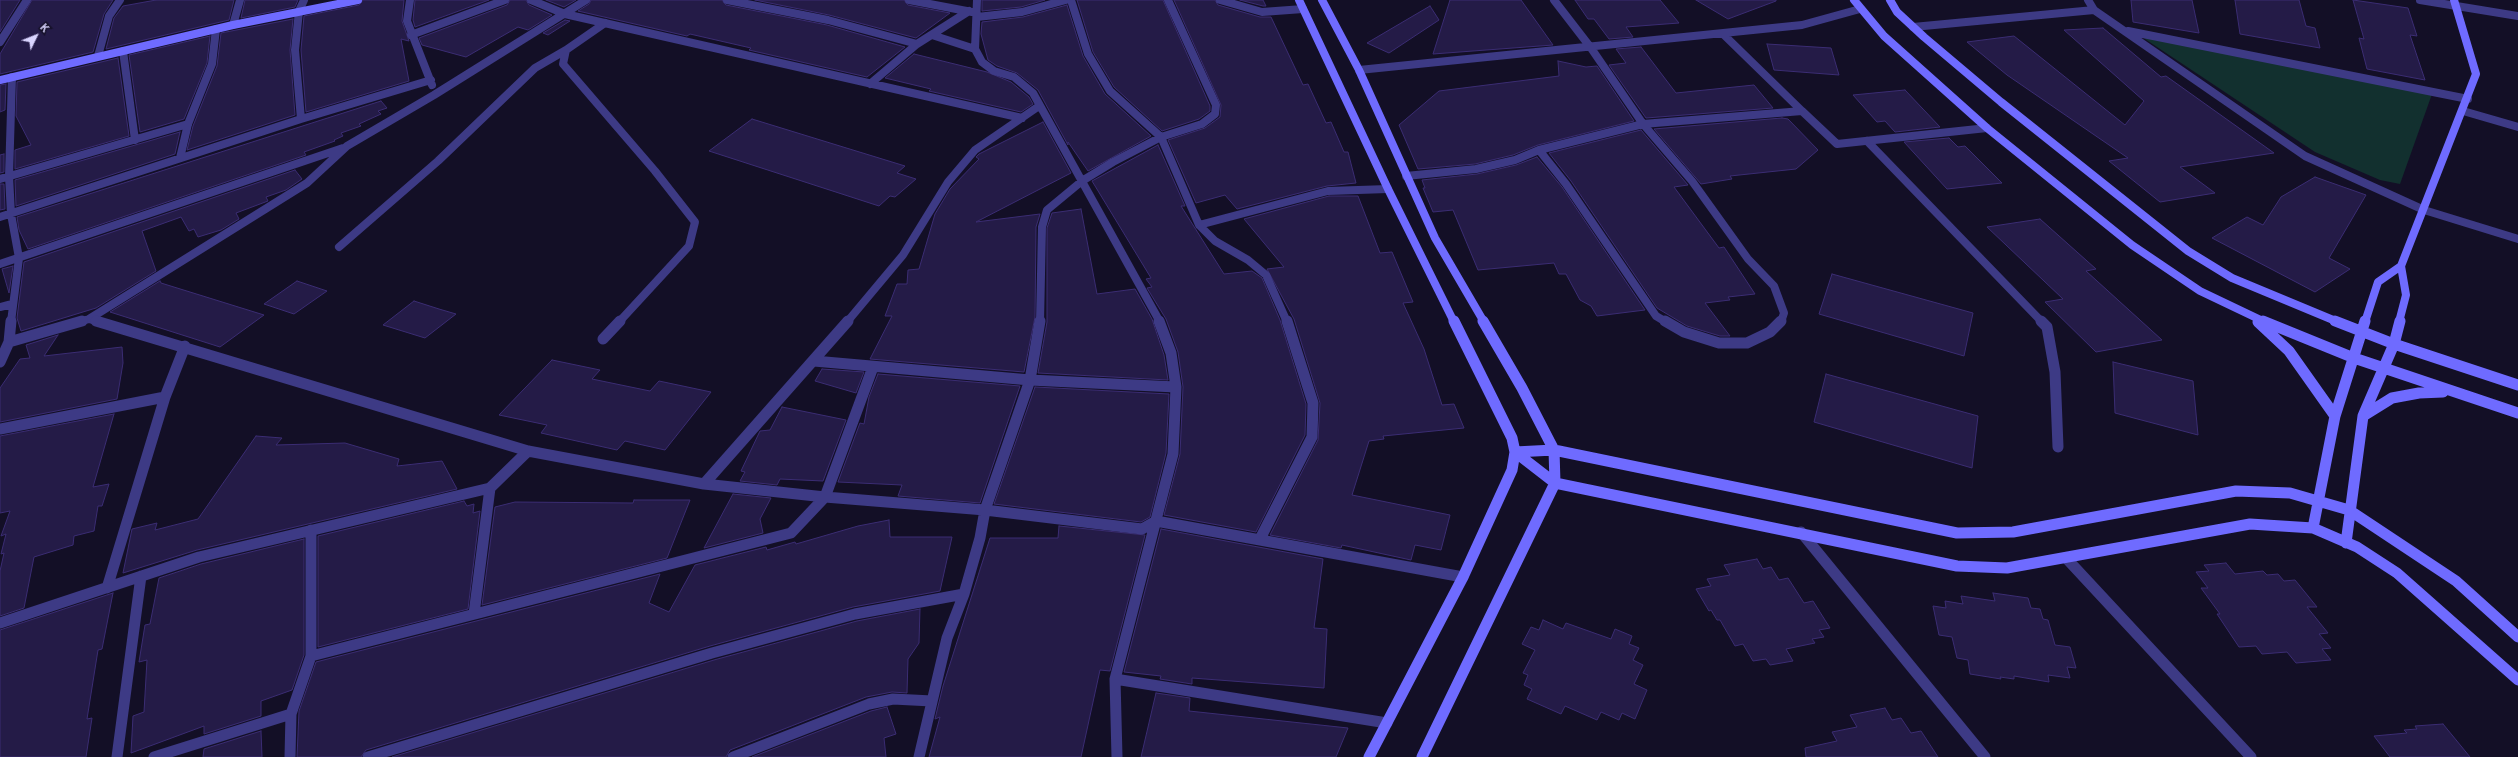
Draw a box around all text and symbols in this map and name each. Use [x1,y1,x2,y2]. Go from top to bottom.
north arrow [16,16,56,56]
text: K [37,20,52,35]

